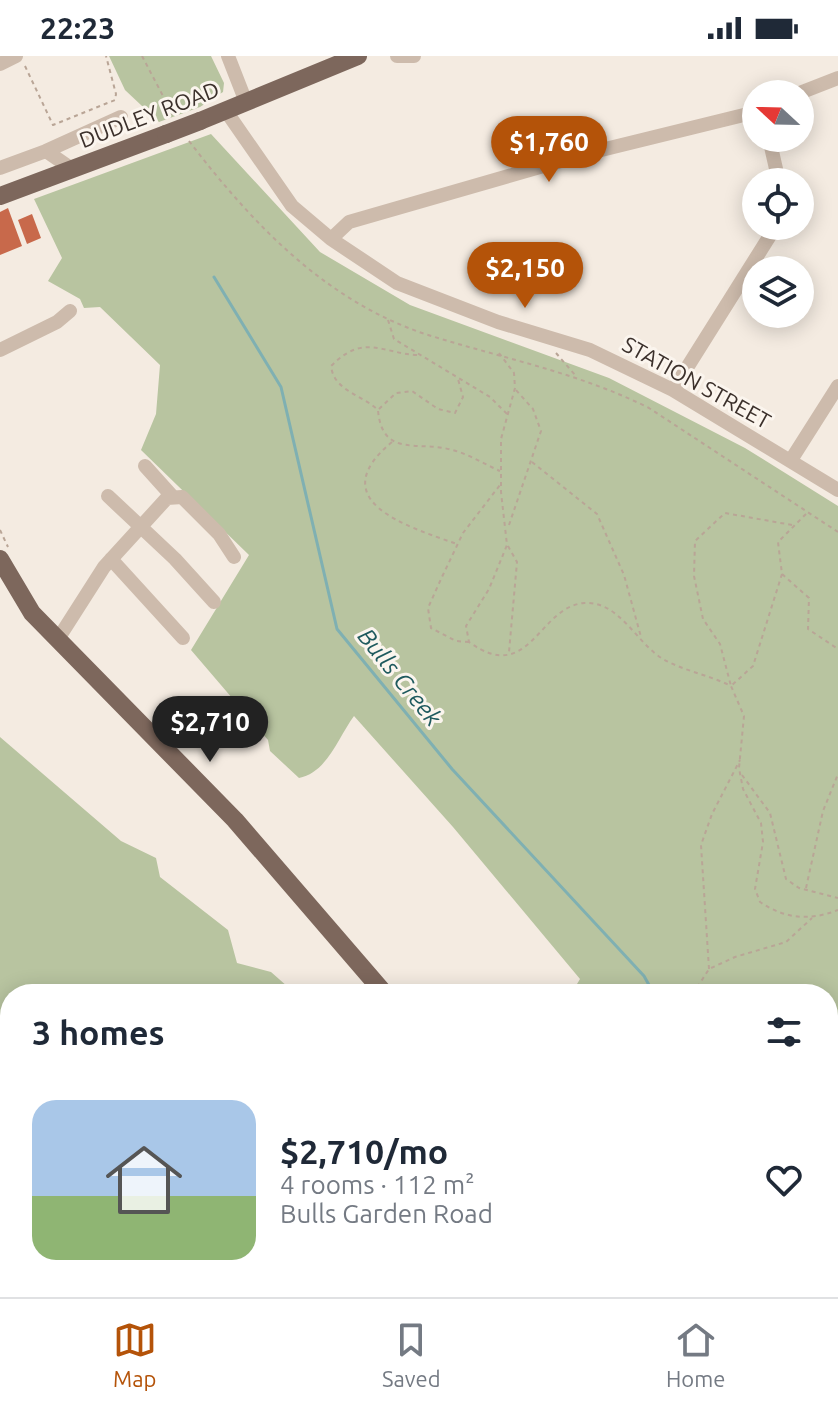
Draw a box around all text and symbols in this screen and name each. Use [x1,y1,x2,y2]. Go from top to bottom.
text: 22:23 [40,11,115,45]
street label: DUDLEY ROAD [76,76,222,152]
north arrow [742,80,814,152]
map controls [742,80,814,328]
pin: $1,760 [484,116,614,184]
text: $1,760 [509,127,589,156]
button: locate [742,168,814,240]
pin: $2,150 [460,242,590,310]
text: $2,150 [485,253,565,282]
button: layers [742,256,814,328]
street label: STATION STREET [619,331,775,433]
water label: Bulls Creek [353,623,448,732]
pin: $2,710 [145,696,275,764]
text: $2,710 [170,707,250,736]
icon: filters [762,1010,806,1054]
text: 3 homes [32,1013,165,1051]
icon: home [96,1132,192,1228]
text: $2,710/mo [280,1132,448,1170]
icon: heart [762,1158,806,1202]
text: 4 rooms · 112 m² [280,1170,475,1199]
text: Bulls Garden Road [280,1199,493,1228]
tab: Map [113,1318,157,1391]
tab: Saved [382,1318,441,1391]
tab: Home [666,1318,725,1391]

